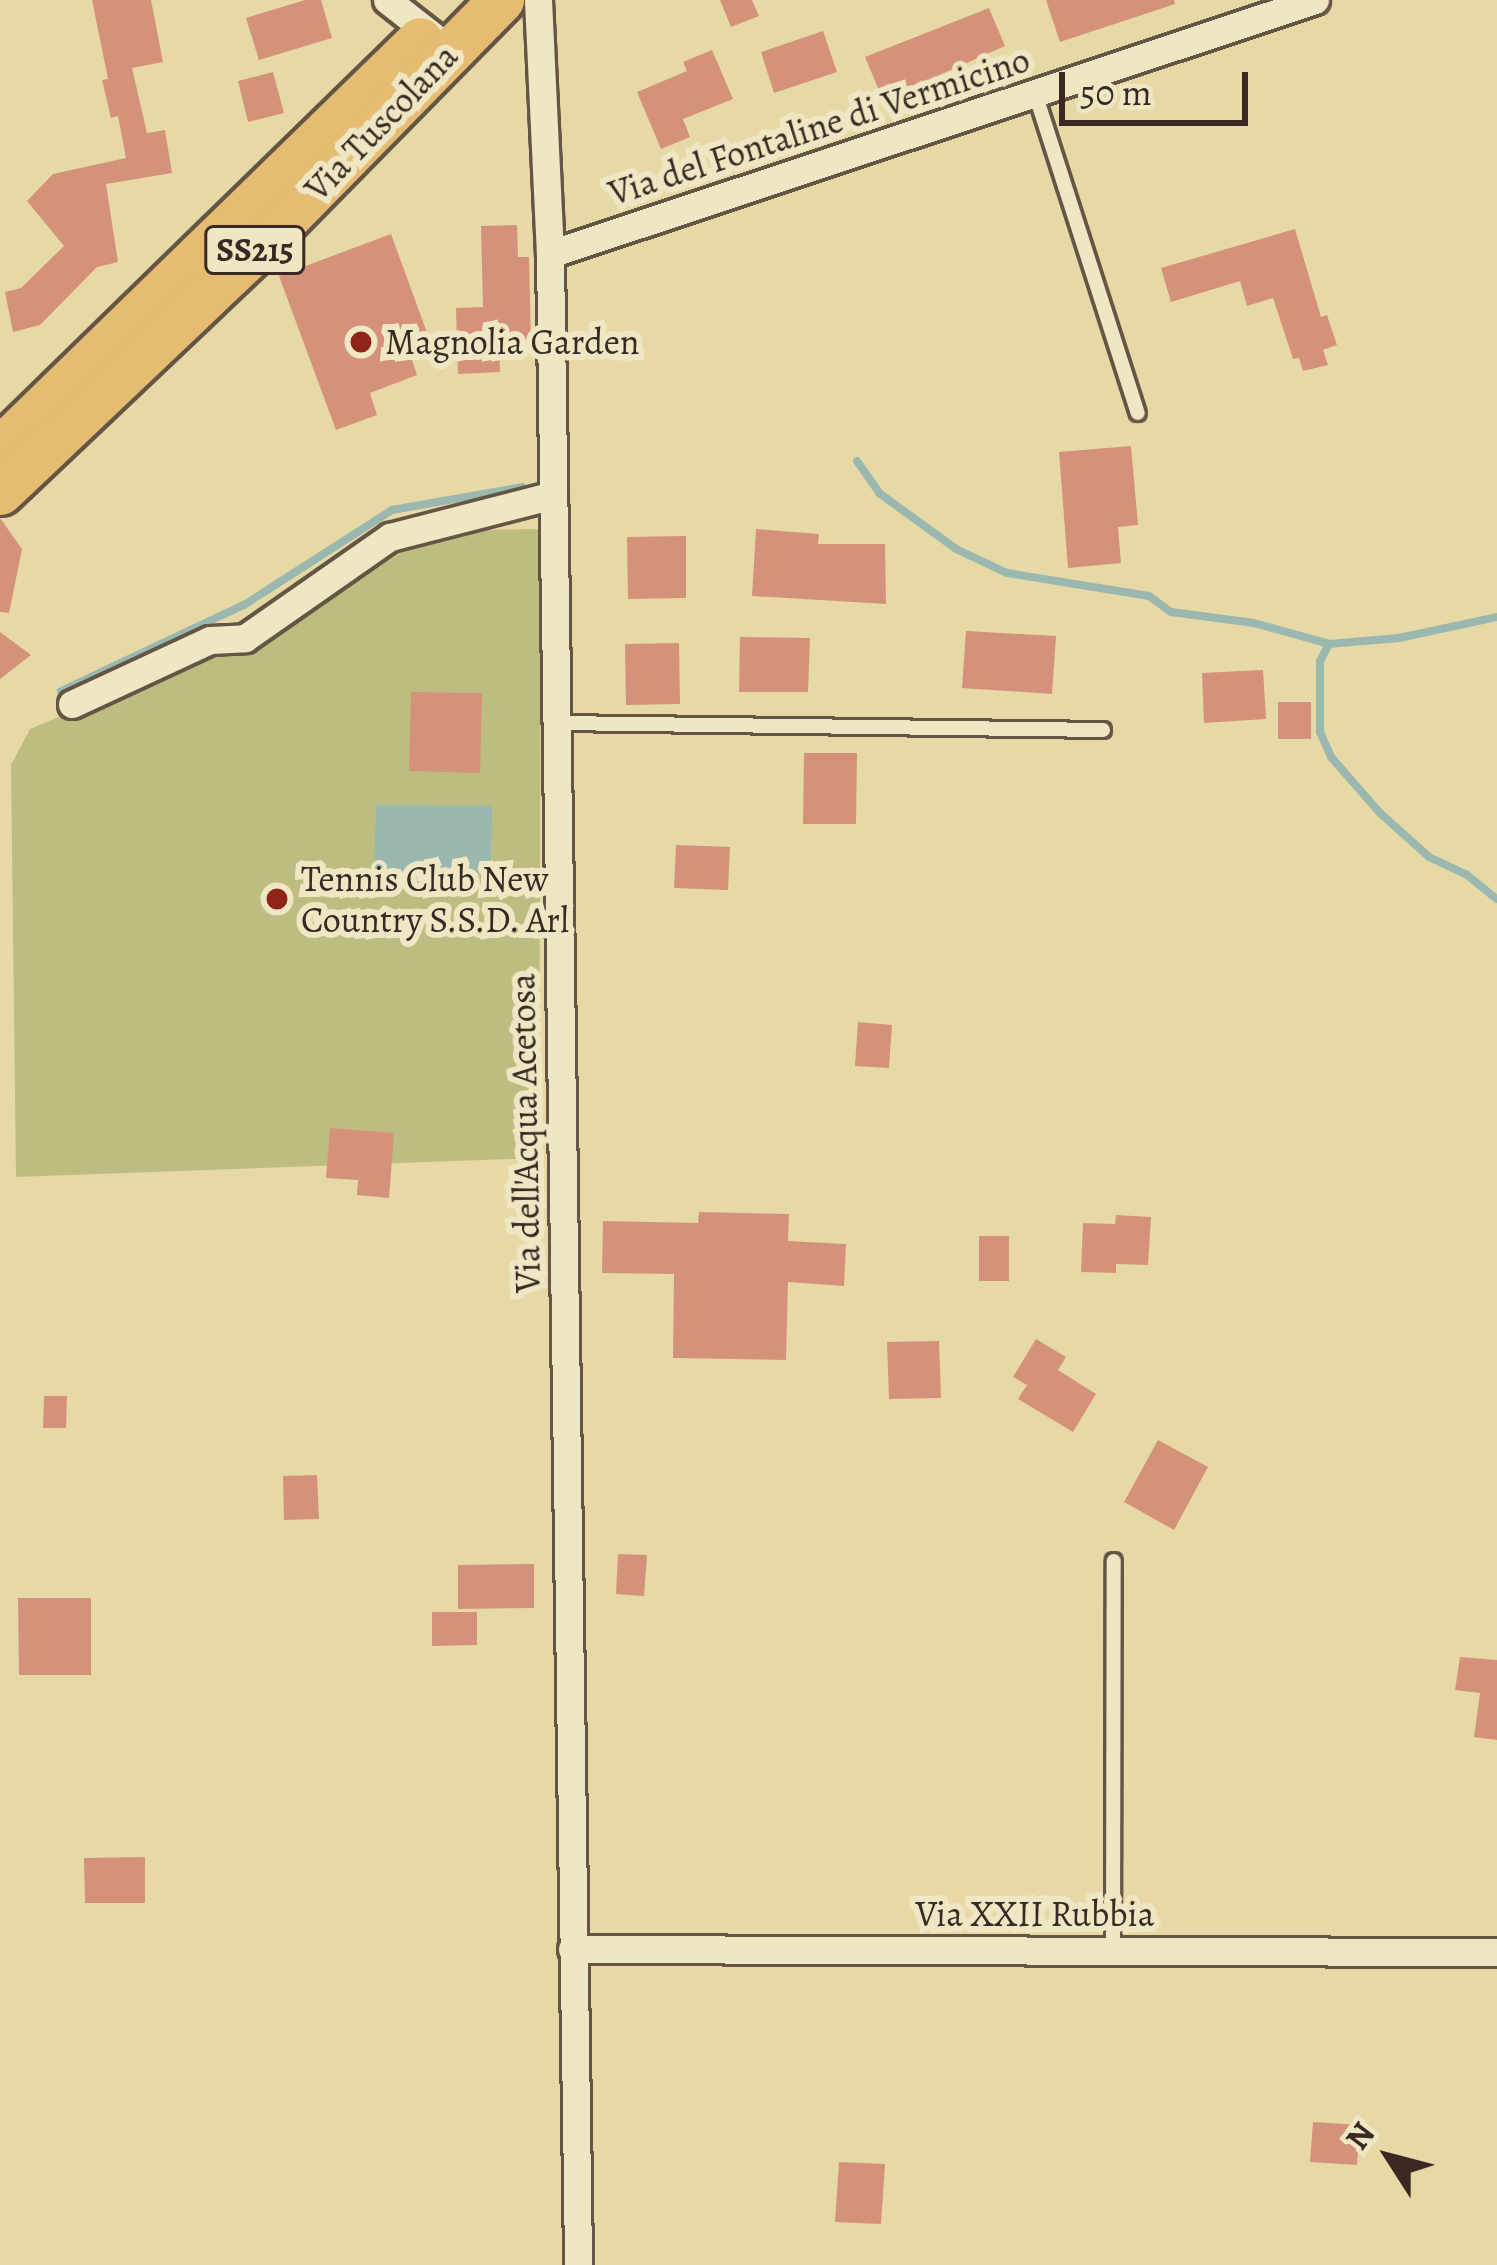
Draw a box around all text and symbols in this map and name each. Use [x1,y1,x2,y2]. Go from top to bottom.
street label: Via Tuscolana [295,34,467,210]
street label: Via del Fontaline di Vermicino [603,37,1035,215]
scale bar [1065,48,1254,122]
text: 50 m [1080,68,1152,117]
road number: SS215 [204,223,306,277]
place label: Magnolia Garden [385,320,639,364]
marker: Magnolia Garden [348,329,374,355]
place label: Tennis Club New Country S.S.D. Arl [301,856,570,941]
marker: Tennis Club New Country S.S.D. Arl [264,886,290,912]
street label: Via dell'Acqua Acetosa [501,973,549,1293]
street label: Via XXII Rubbia [916,1892,1154,1936]
north arrow [1329,2097,1449,2217]
text: N [1334,2113,1385,2158]

